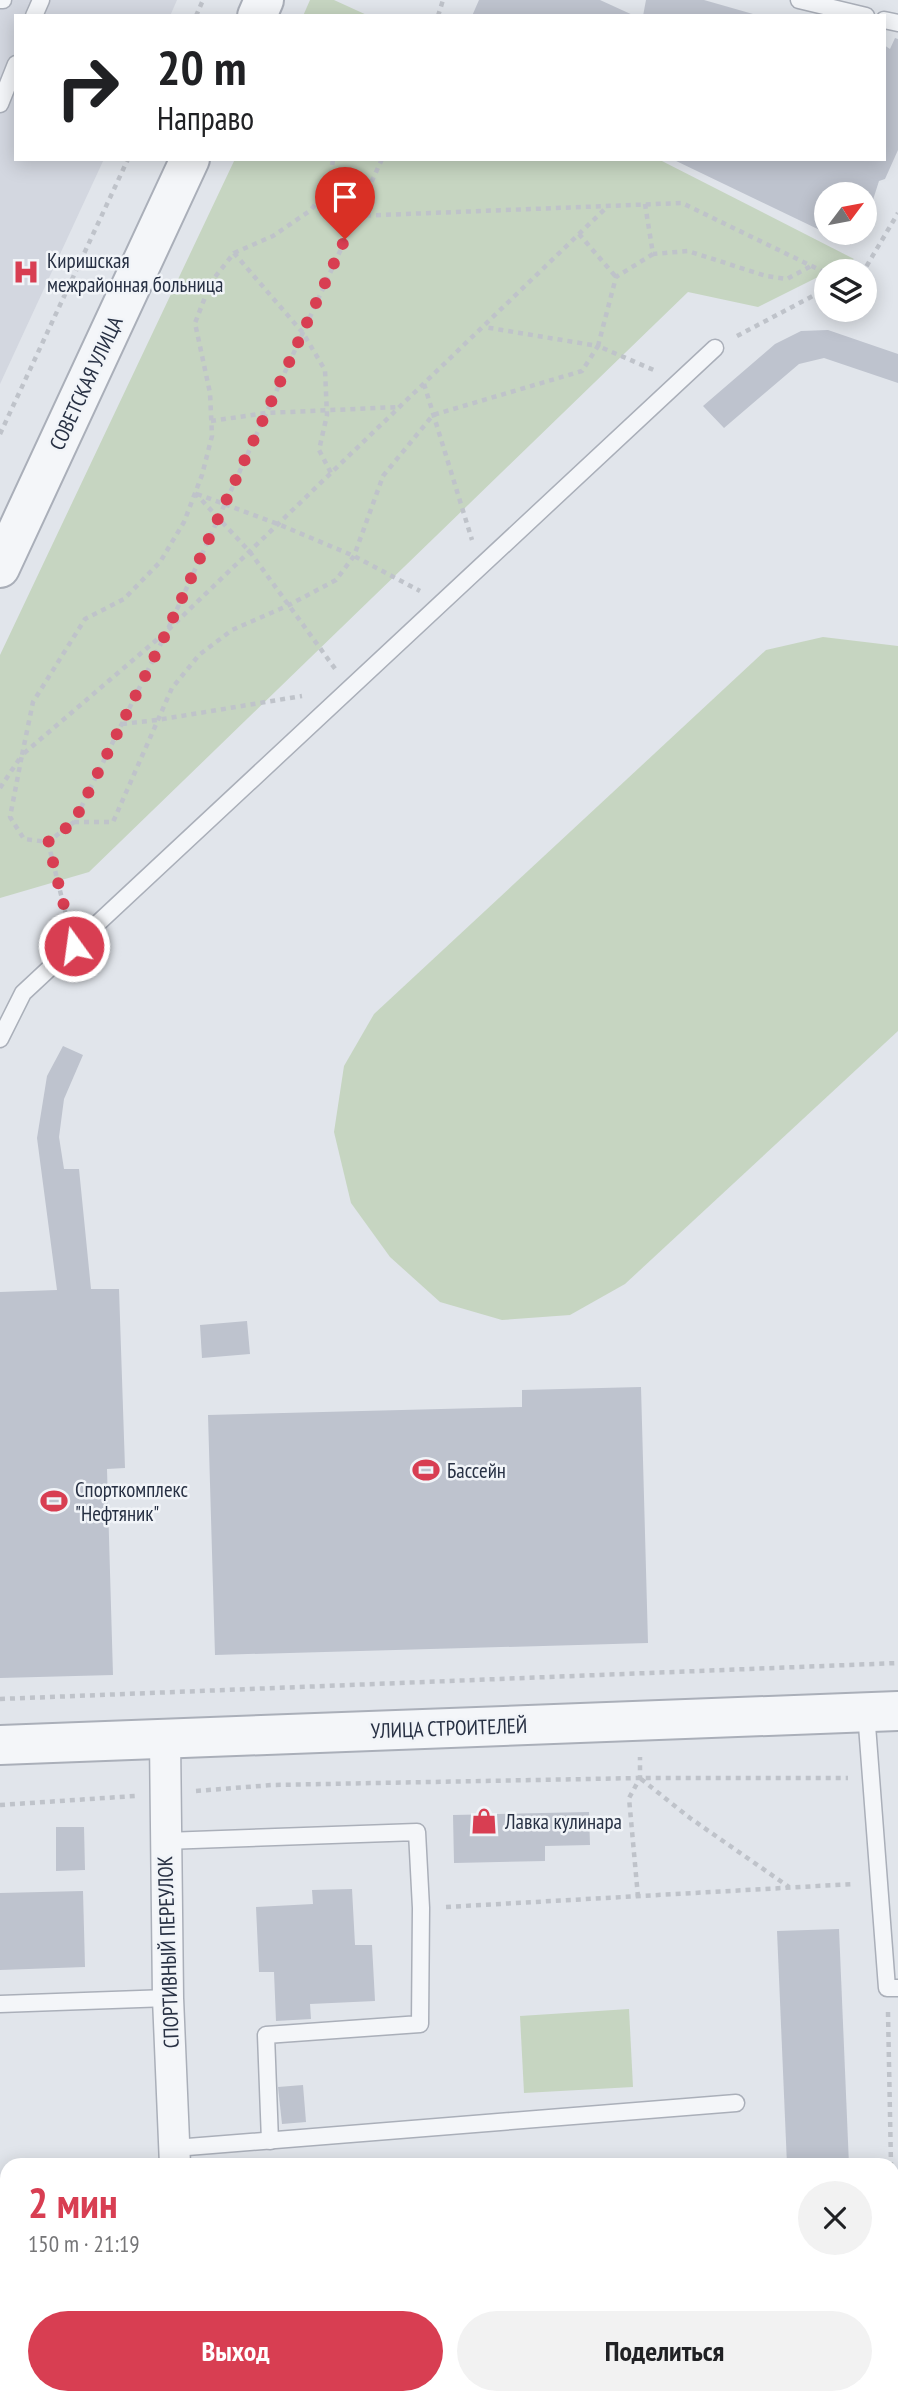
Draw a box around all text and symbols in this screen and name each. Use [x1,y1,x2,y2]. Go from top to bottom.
text: 20 m [157,35,246,99]
icon: right [42,42,133,133]
text: Направо [157,97,254,139]
pin [315,167,375,239]
icon: arrive [326,178,364,216]
north arrow [814,182,877,245]
map controls [814,182,877,322]
place label: Киришская межрайонная больница [47,247,223,298]
hospital icon: Киришская межрайонная больница [11,257,41,287]
button: layers [814,259,877,322]
street label: СОВЕТСКАЯ УЛИЦА [43,312,129,454]
position arrow [37,909,111,983]
sports icon: Бассейн [411,1455,441,1485]
place label: Бассейн [447,1457,506,1484]
place label: Спорткомплекс "Нефтяник" [75,1476,189,1527]
sports icon: Спорткомплекс "Нефтяник" [39,1486,69,1516]
street label: УЛИЦА СТРОИТЕЛЕЙ [370,1712,528,1744]
shop icon: Лавка кулинара [469,1806,499,1836]
place label: Лавка кулинара [504,1808,622,1835]
street label: СПОРТИВНЫЙ ПЕРЕУЛОК [151,1855,185,2049]
text: 2 мин [28,2175,118,2230]
button: close [798,2181,872,2255]
text: 150 m · 21:19 [28,2229,140,2258]
button: Выход [28,2311,443,2391]
button: Поделиться [457,2311,872,2391]

